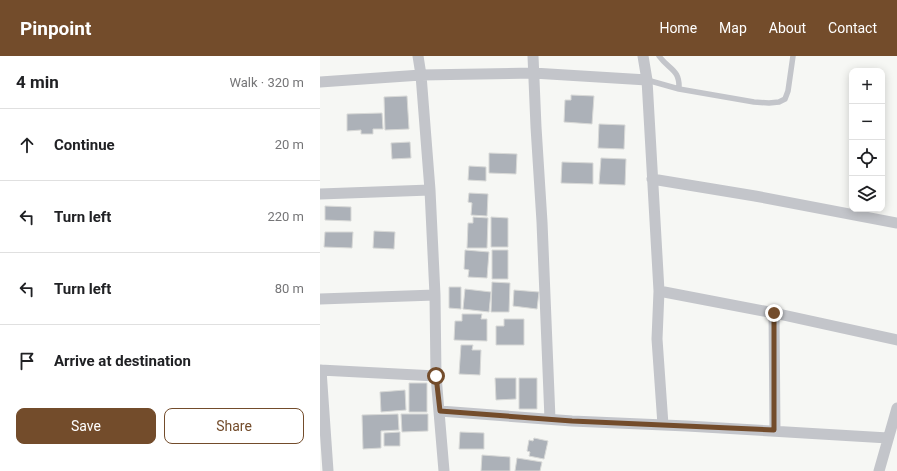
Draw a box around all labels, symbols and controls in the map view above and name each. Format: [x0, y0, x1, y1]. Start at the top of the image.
text: Pinpoint [20, 17, 91, 40]
text: Home [659, 20, 697, 36]
text: Map [719, 20, 747, 36]
text: About [769, 20, 806, 36]
text: Contact [828, 20, 877, 36]
map controls [849, 68, 885, 212]
button: + [849, 68, 885, 104]
text: 4 min [16, 72, 59, 92]
text: Walk · 320 m [229, 75, 304, 90]
button: − [849, 104, 885, 140]
icon: ahead [16, 134, 38, 156]
text: Continue [54, 136, 115, 154]
text: 20 m [275, 137, 304, 152]
button: locate [849, 140, 885, 176]
button: layers [849, 176, 885, 212]
icon: left [16, 206, 38, 228]
text: Turn left [54, 208, 111, 226]
text: 220 m [267, 209, 304, 224]
icon: left [16, 278, 38, 300]
text: Turn left [54, 280, 111, 298]
text: 80 m [275, 281, 304, 296]
route end [765, 304, 783, 322]
icon: arrive [16, 350, 38, 372]
text: Arrive at destination [54, 352, 191, 370]
route start [427, 367, 445, 385]
button: Save [16, 408, 156, 444]
button: Share [164, 408, 304, 444]

